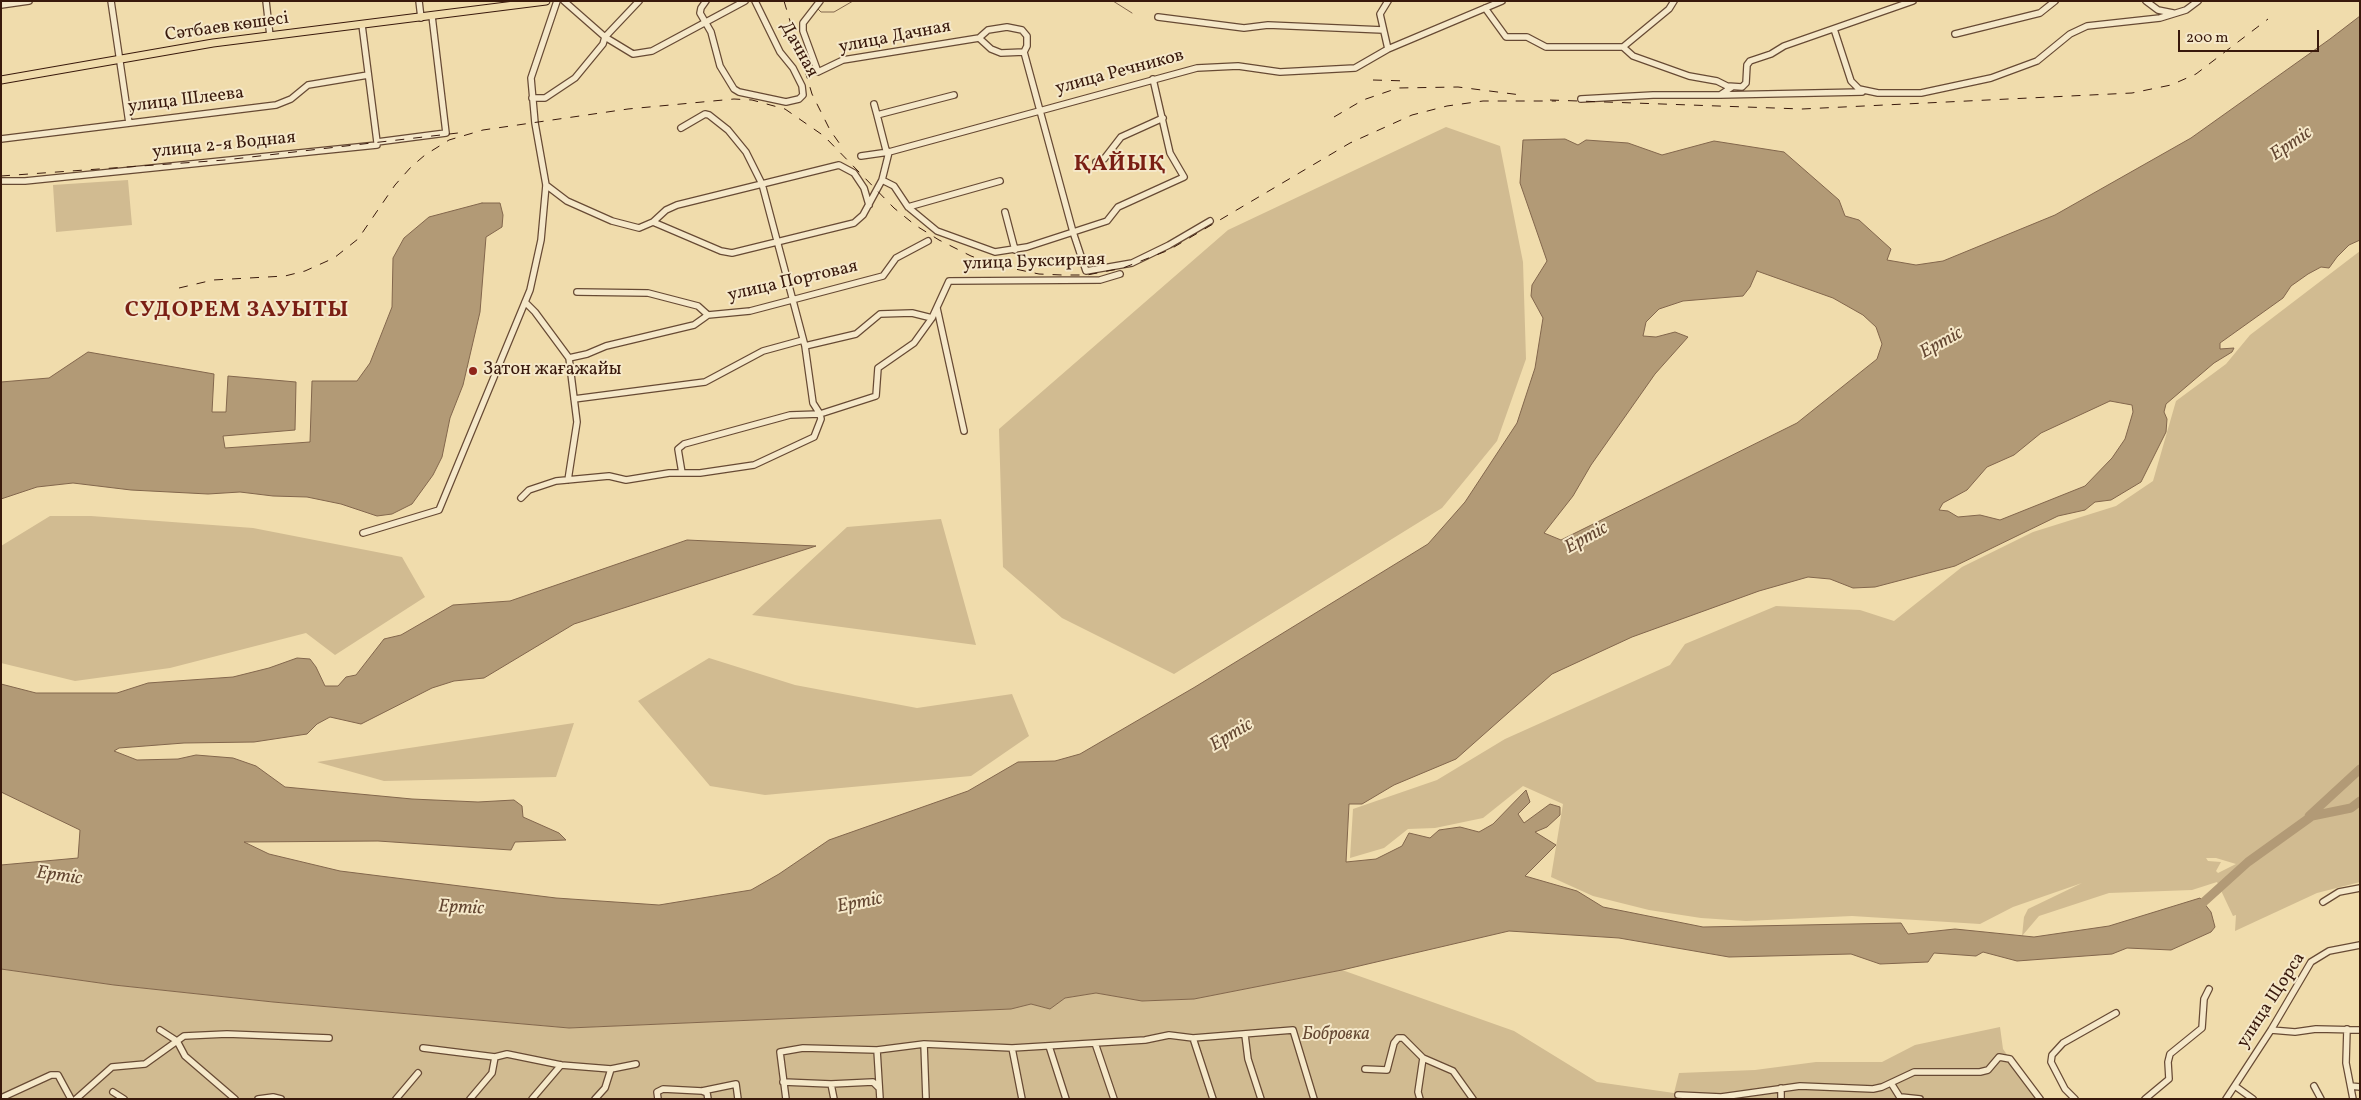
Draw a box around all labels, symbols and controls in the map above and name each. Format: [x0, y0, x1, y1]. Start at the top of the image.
street label: Сәтбаев көшесі [164, 9, 290, 47]
street label: улица Дачная [837, 17, 953, 59]
street label: Дачная [774, 18, 822, 82]
scale bar [2181, 20, 2322, 52]
text: 200 m [2186, 28, 2229, 49]
street label: улица Речников [1053, 45, 1187, 101]
street label: улица Шлеева [127, 83, 245, 119]
water label: Ертіс [2266, 123, 2318, 167]
street label: улица 2-я Водная [151, 128, 297, 164]
district label: ҚАЙЫҚ [1073, 153, 1167, 179]
street label: улица Буксирная [962, 250, 1106, 276]
street label: улица Портовая [726, 257, 860, 307]
district label: СУДОРЕМ ЗАУЫТЫ [123, 299, 351, 325]
water label: Ертіс [1916, 323, 1968, 365]
place label: Затон жағажайы [483, 360, 621, 382]
marker: Затон жағажайы [467, 365, 479, 377]
water label: Ертіс [1561, 518, 1613, 560]
water label: Ертіс [1206, 714, 1258, 758]
water label: Ертіс [35, 862, 83, 892]
water label: Ертіс [835, 888, 885, 920]
water label: Ертіс [437, 896, 485, 922]
street label: улица Щорса [2233, 949, 2311, 1053]
park label: Бобровка [1302, 1025, 1370, 1047]

